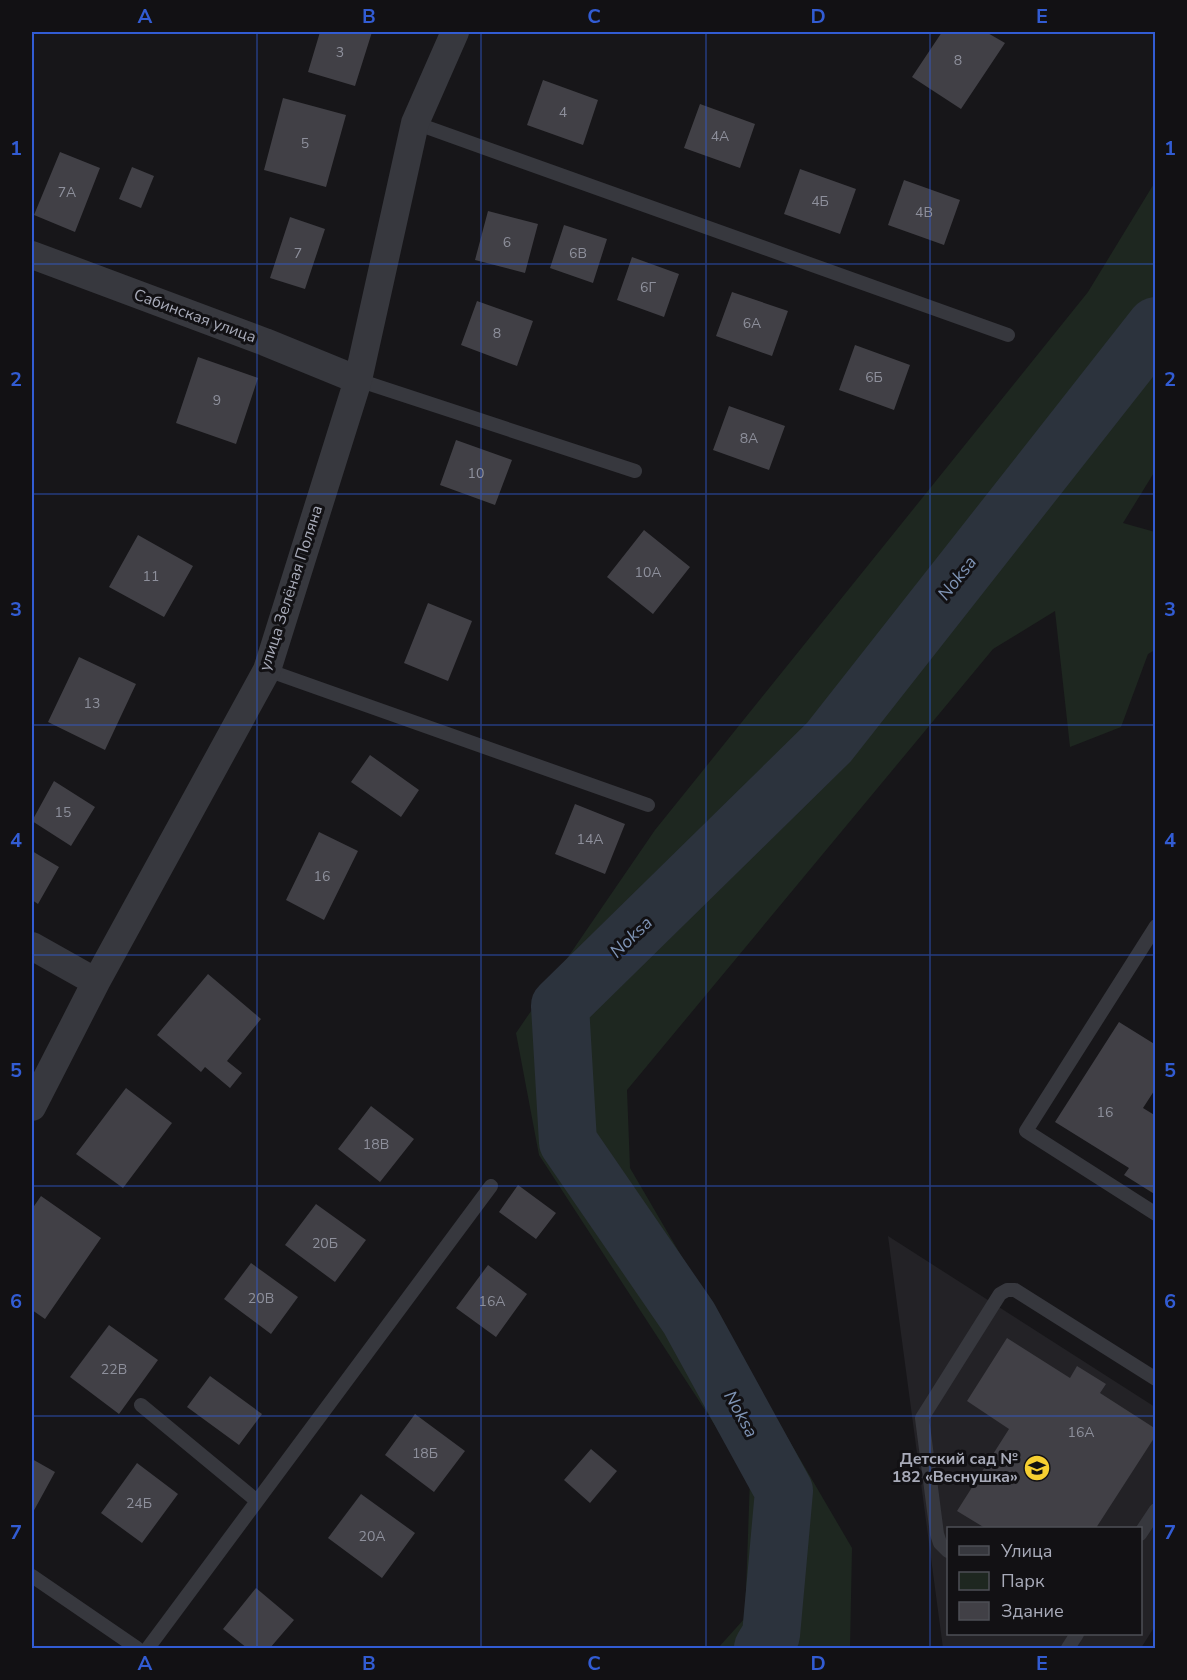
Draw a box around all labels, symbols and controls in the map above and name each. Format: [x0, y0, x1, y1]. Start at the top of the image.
text: A [138, 3, 153, 30]
text: B [362, 3, 376, 30]
text: C [587, 3, 601, 30]
text: D [810, 3, 826, 30]
text: E [1036, 3, 1048, 30]
house number: 3 [336, 43, 344, 62]
house number: 8 [954, 51, 962, 70]
house number: 4 [559, 103, 567, 122]
house number: 4А [711, 127, 729, 146]
house number: 5 [301, 134, 309, 153]
text: 1 [10, 135, 22, 162]
text: 1 [1164, 135, 1176, 162]
house number: 7А [58, 183, 76, 202]
house number: 4Б [811, 192, 829, 211]
house number: 4В [915, 203, 933, 222]
house number: 6 [503, 233, 511, 252]
house number: 7 [294, 244, 302, 263]
house number: 6В [569, 244, 587, 263]
house number: 6Г [640, 278, 656, 297]
street label: Сабинская улица [131, 284, 259, 348]
house number: 6А [743, 314, 761, 333]
house number: 8 [493, 324, 501, 343]
text: 2 [10, 366, 22, 393]
text: 2 [1164, 366, 1176, 393]
house number: 6Б [865, 368, 883, 387]
house number: 9 [213, 391, 221, 410]
house number: 8А [740, 429, 758, 448]
house number: 10 [468, 464, 484, 483]
street label: улица Зелёная Поляна [254, 502, 328, 674]
water label: Noksa [932, 551, 982, 605]
house number: 10А [634, 563, 662, 582]
house number: 11 [143, 567, 159, 586]
text: 3 [10, 596, 22, 623]
text: 3 [1164, 596, 1176, 623]
house number: 13 [84, 694, 100, 713]
house number: 15 [55, 803, 71, 822]
text: 4 [10, 827, 22, 854]
text: 4 [1164, 827, 1176, 854]
house number: 14А [576, 830, 604, 849]
house number: 16 [314, 867, 330, 886]
water label: Noksa [605, 911, 657, 963]
text: 5 [10, 1057, 22, 1084]
text: 5 [1164, 1057, 1176, 1084]
house number: 16 [1097, 1103, 1113, 1122]
house number: 18В [363, 1135, 389, 1154]
house number: 20Б [312, 1234, 338, 1253]
text: 6 [10, 1288, 22, 1315]
text: 6 [1164, 1288, 1176, 1315]
house number: 20В [248, 1289, 274, 1308]
house number: 16А [478, 1292, 506, 1311]
house number: 22В [101, 1360, 127, 1379]
water label: Noksa [718, 1386, 764, 1442]
house number: 16А [1067, 1423, 1095, 1442]
house number: 18Б [412, 1444, 438, 1463]
place label: Детский сад № 182 «Веснушка» [892, 1448, 1018, 1488]
school or university icon: Детский сад № 182 «Веснушка» [1022, 1453, 1052, 1483]
house number: 24Б [126, 1494, 152, 1513]
text: 7 [10, 1519, 22, 1546]
text: 7 [1164, 1519, 1176, 1546]
house number: 20А [358, 1527, 386, 1546]
legend [947, 1527, 1142, 1635]
text: Улица [1000, 1539, 1052, 1563]
text: Парк [1001, 1569, 1045, 1593]
text: Здание [1001, 1599, 1064, 1623]
text: A [138, 1650, 153, 1677]
text: B [362, 1650, 376, 1677]
text: C [587, 1650, 601, 1677]
text: D [810, 1650, 826, 1677]
text: E [1036, 1650, 1048, 1677]

